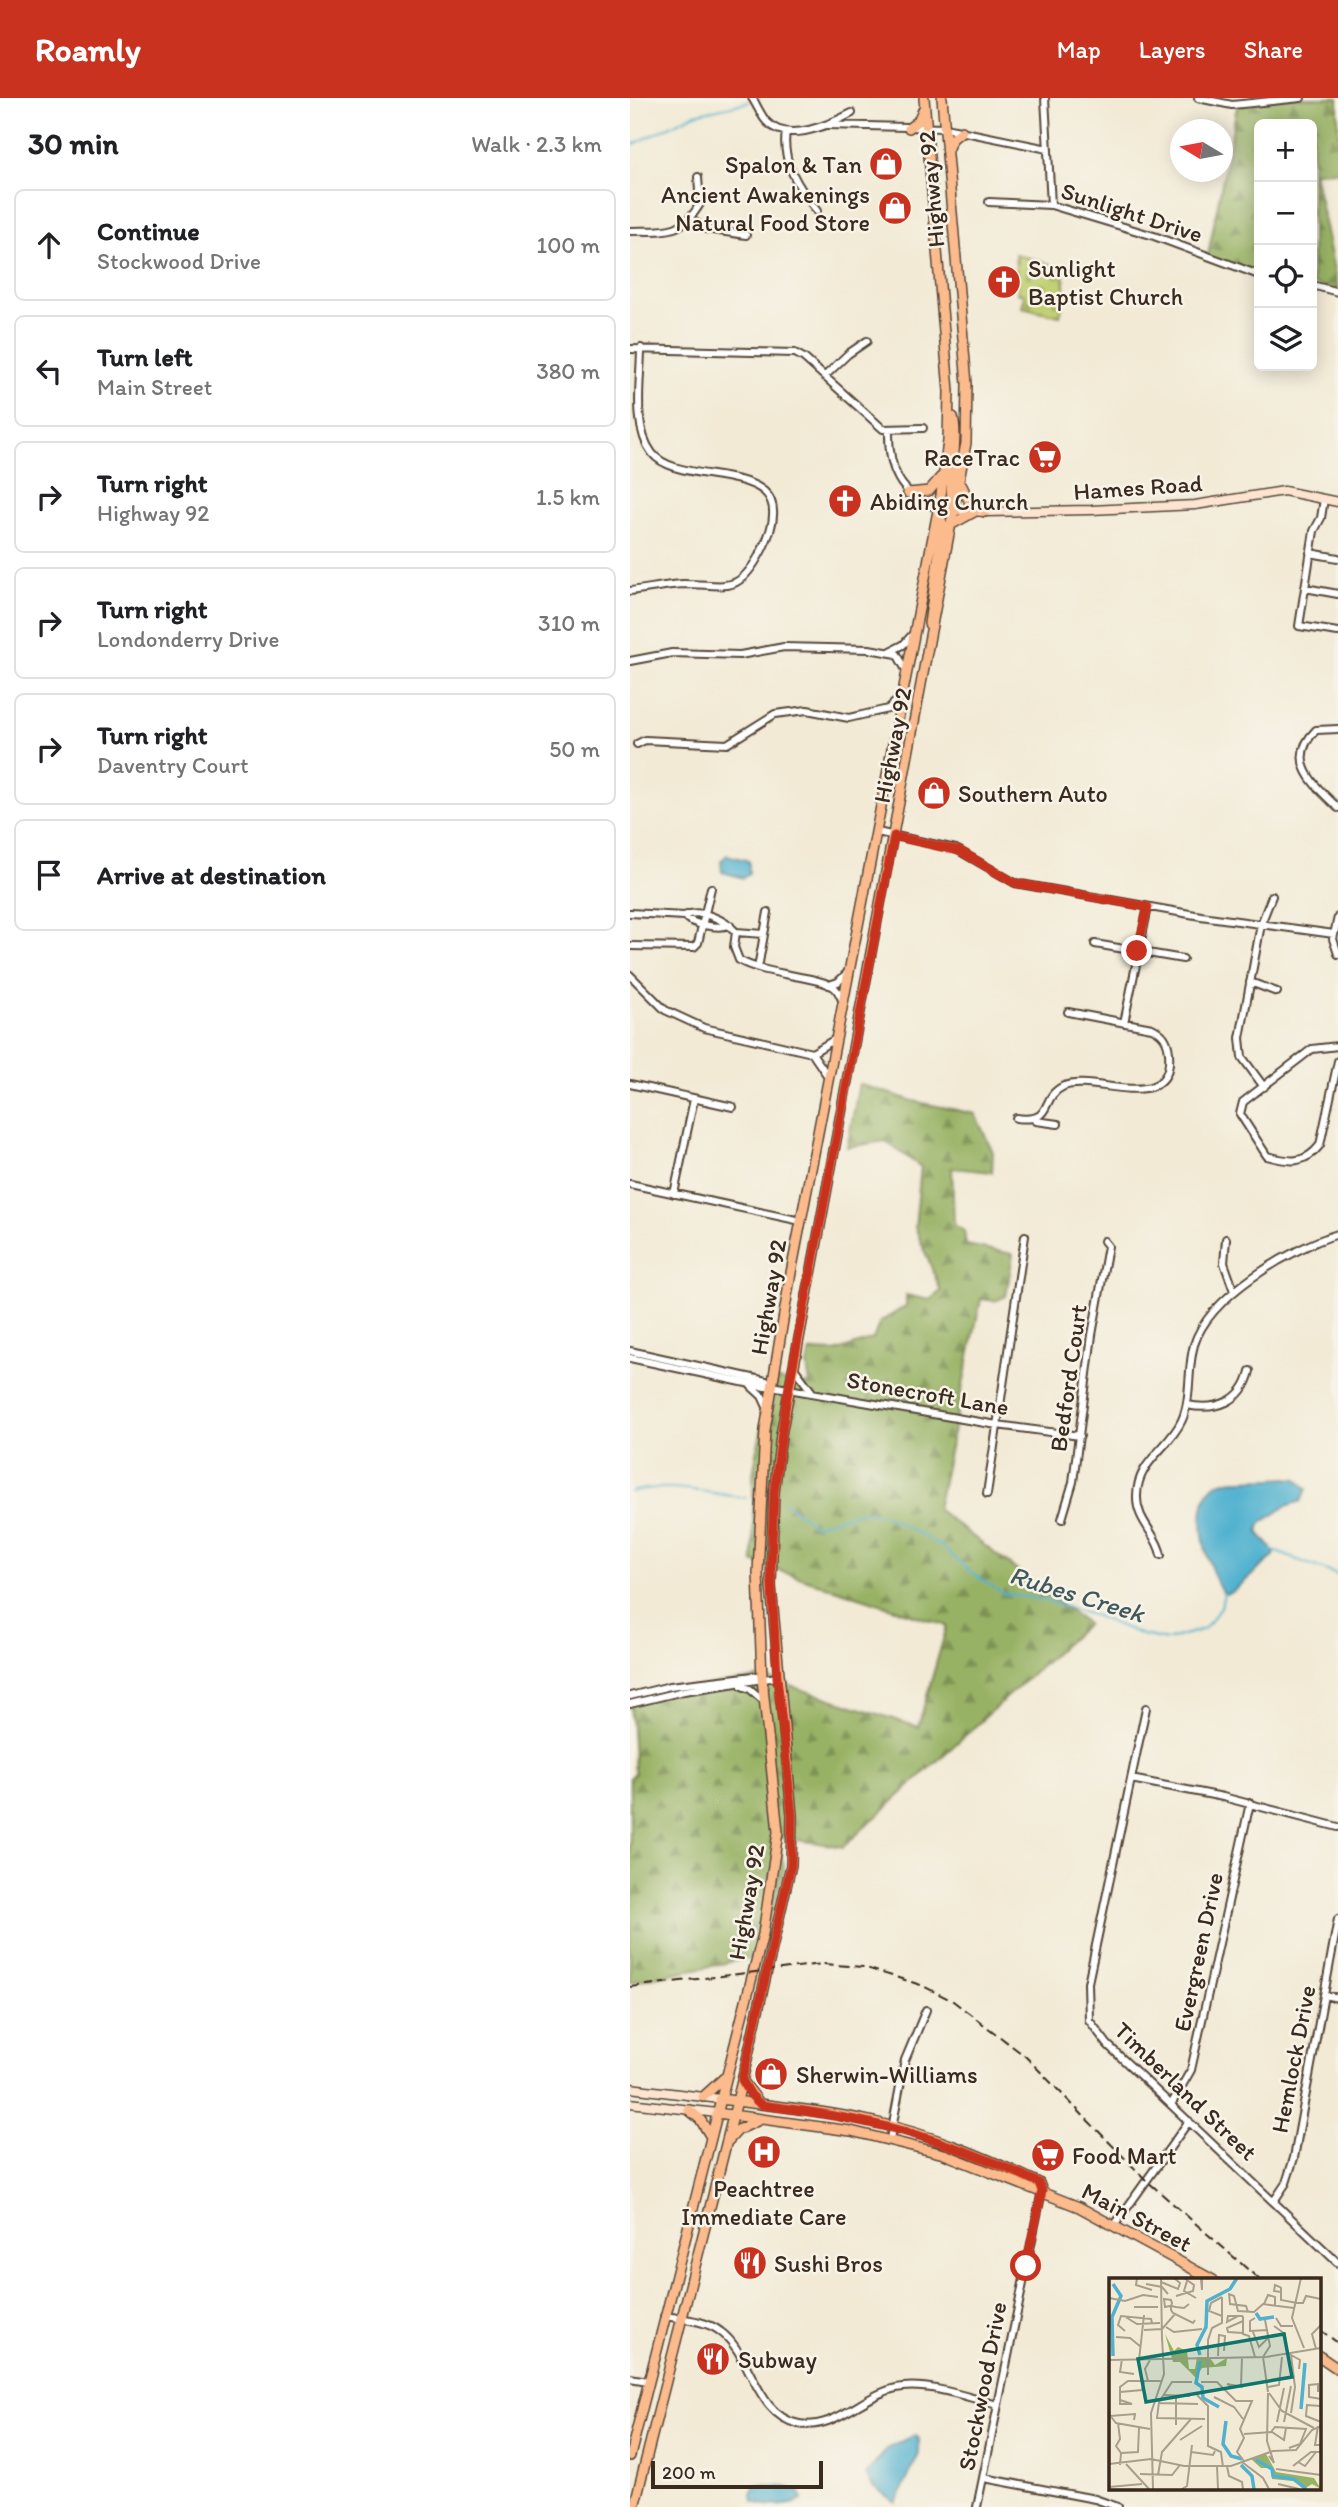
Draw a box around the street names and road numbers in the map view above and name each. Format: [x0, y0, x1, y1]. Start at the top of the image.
street label: Highway 92 [911, 129, 951, 249]
street label: Sunlight Drive [1058, 176, 1206, 248]
street label: Hames Road [1072, 468, 1204, 506]
street label: Highway 92 [867, 684, 917, 805]
street label: Highway 92 [744, 1236, 793, 1357]
street label: Bedford Court [1043, 1302, 1093, 1454]
street label: Stonecroft Lane [845, 1364, 1011, 1422]
street label: Highway 92 [722, 1841, 771, 1962]
street label: Evergreen Drive [1167, 1870, 1229, 2034]
street label: Hemlock Drive [1264, 1983, 1322, 2135]
street label: Timberland Street [1109, 2016, 1263, 2166]
street label: Main Street [1077, 2176, 1197, 2258]
street label: Stockwood Drive [951, 2299, 1013, 2473]

